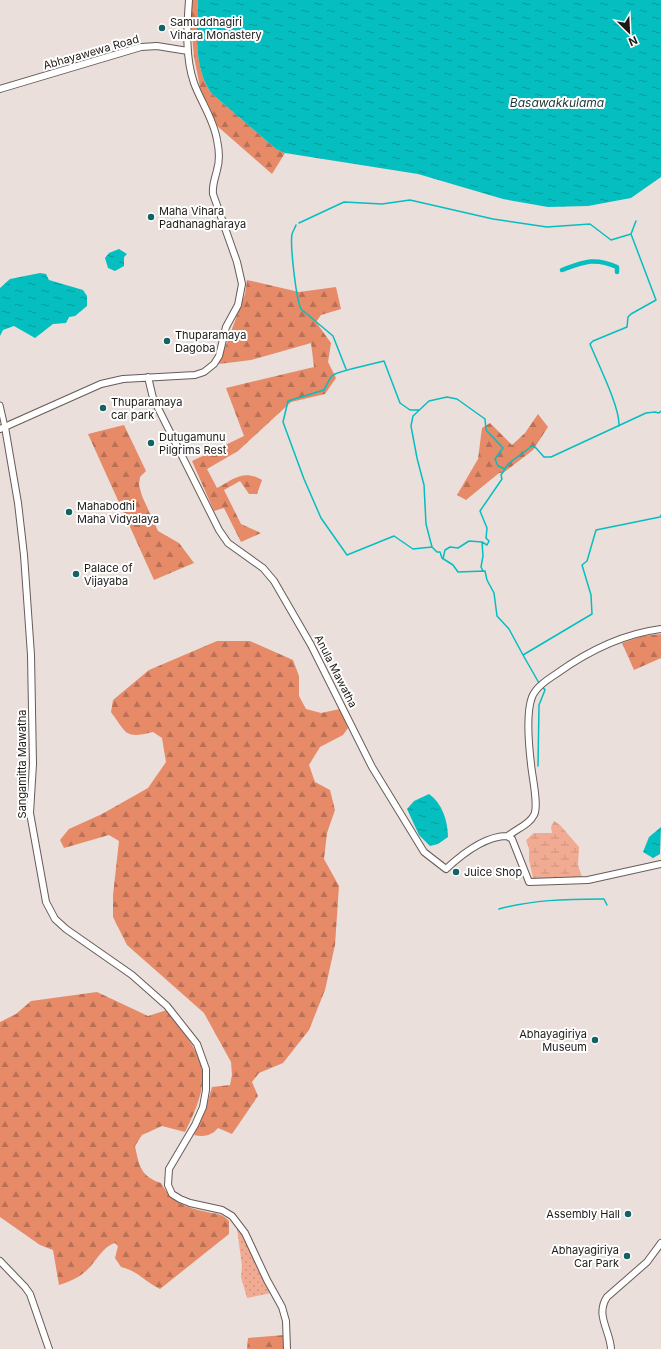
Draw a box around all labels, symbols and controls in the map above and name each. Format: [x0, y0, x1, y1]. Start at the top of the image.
north arrow [609, 12, 649, 52]
place label: Samuddhagiri Vihara Monastery [170, 15, 262, 42]
marker: Samuddhagiri Vihara Monastery [157, 23, 167, 33]
street label: Abhayawewa Road [41, 32, 141, 72]
text: N [626, 33, 640, 49]
water label: Basawakkulama [510, 95, 604, 110]
place label: Maha Vihara Padhanagharaya [159, 204, 246, 231]
marker: Maha Vihara Padhanagharaya [146, 212, 156, 222]
place label: Thuparamaya Dagoba [175, 328, 246, 355]
marker: Thuparamaya Dagoba [162, 336, 172, 346]
place label: Thuparamaya car park [111, 395, 182, 422]
marker: Thuparamaya car park [98, 403, 108, 413]
place label: Dutugamunu Pilgrims Rest [159, 430, 227, 457]
marker: Dutugamunu Pilgrims Rest [146, 438, 156, 448]
place label: Mahabodhi Maha Vidyalaya [77, 499, 159, 526]
marker: Mahabodhi Maha Vidyalaya [64, 507, 74, 517]
place label: Palace of Vijayaba [84, 561, 133, 588]
marker: Palace of Vijayaba [71, 569, 81, 579]
street label: Anula Mawatha [312, 632, 360, 710]
street label: Sangamitta Mawatha [15, 710, 29, 818]
place label: Juice Shop [464, 865, 522, 879]
marker: Juice Shop [451, 867, 461, 877]
place label: Abhayagiriya Museum [519, 1027, 587, 1054]
marker: Abhayagiriya Museum [590, 1035, 600, 1045]
place label: Assembly Hall [546, 1207, 620, 1221]
marker: Assembly Hall [623, 1209, 633, 1219]
place label: Abhayagiriya Car Park [551, 1243, 619, 1270]
marker: Abhayagiriya Car Park [622, 1251, 632, 1261]

